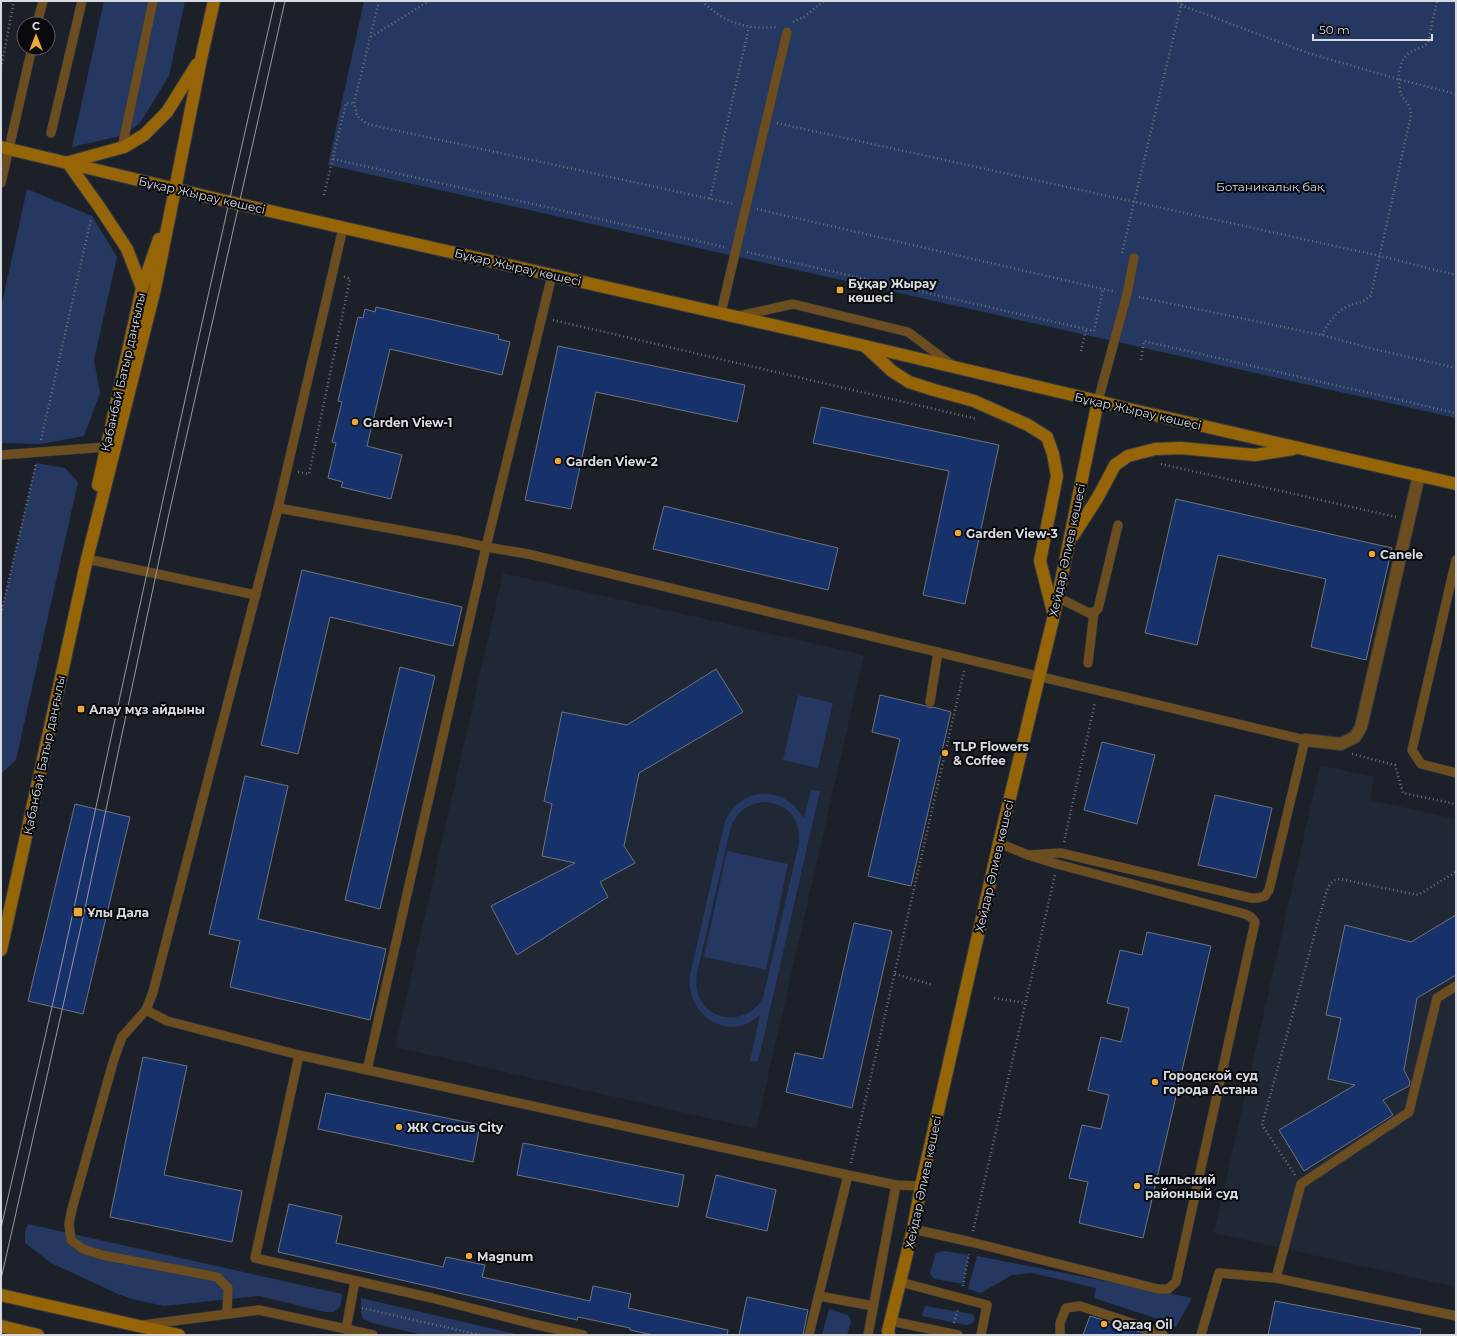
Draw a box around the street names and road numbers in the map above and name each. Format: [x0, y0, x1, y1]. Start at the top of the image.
street label: Бұқар Жырау көшесі [137, 173, 267, 217]
street label: Бұқар Жырау көшесі [453, 245, 583, 289]
street label: Қабанбай Батыр даңғылы [97, 291, 149, 453]
street label: Бұқар Жырау көшесі [1073, 389, 1203, 433]
street label: Хейдар Әлиев көшесі [1046, 482, 1088, 618]
street label: Қабанбай Батыр даңғылы [20, 674, 68, 836]
street label: Хейдар Әлиев көшесі [971, 798, 1017, 934]
street label: Хейдар Әлиев көшесі [902, 1114, 944, 1250]

